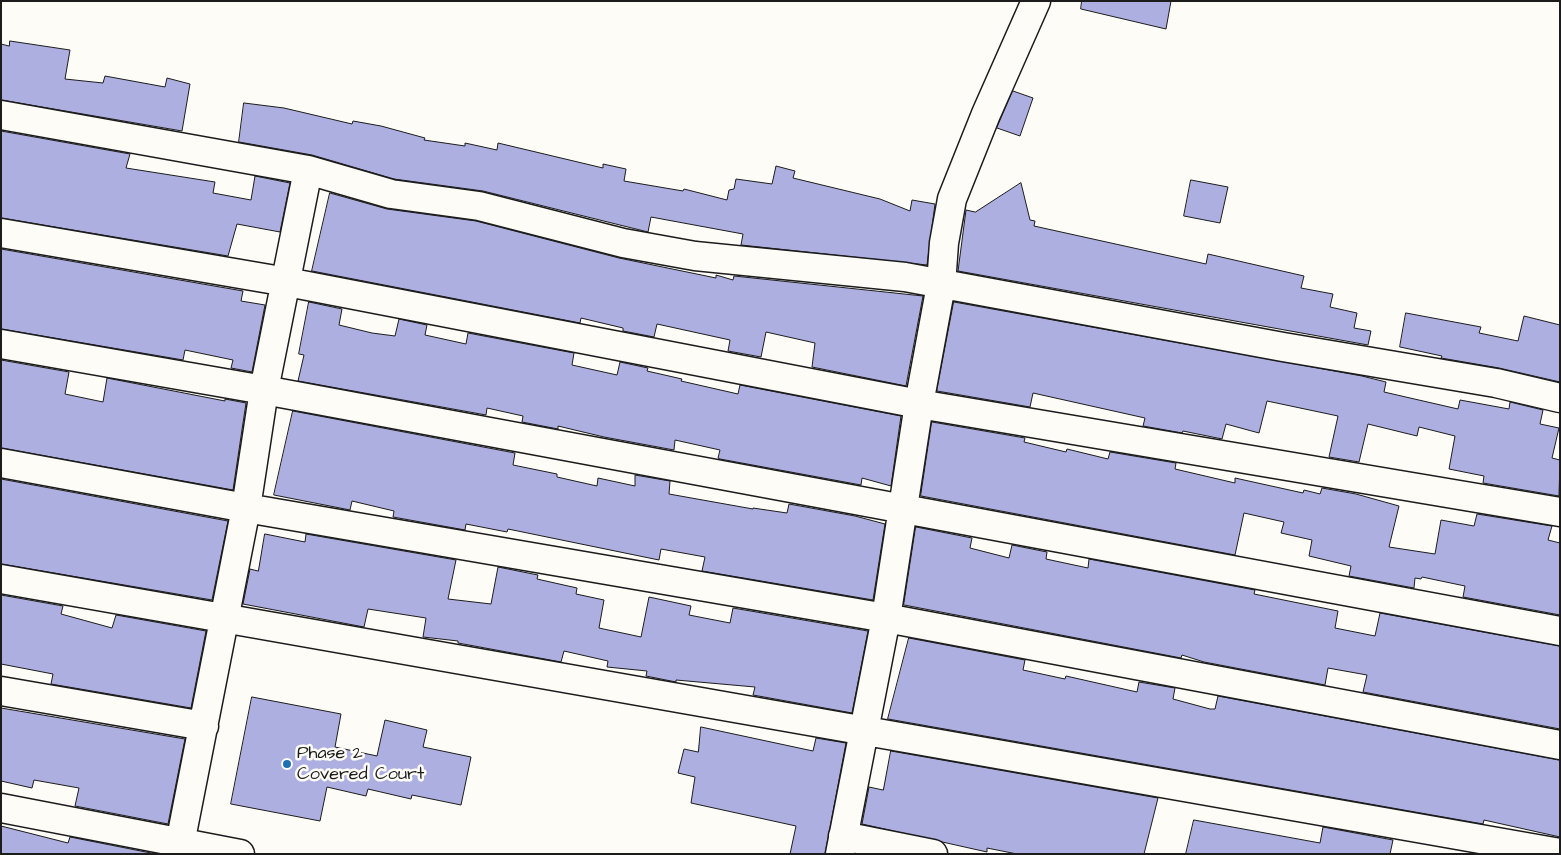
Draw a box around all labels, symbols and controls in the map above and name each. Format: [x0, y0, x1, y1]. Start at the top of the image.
place label: Phase 2 Covered Court [297, 743, 424, 786]
marker: Phase 2 Covered Court [281, 758, 293, 770]

